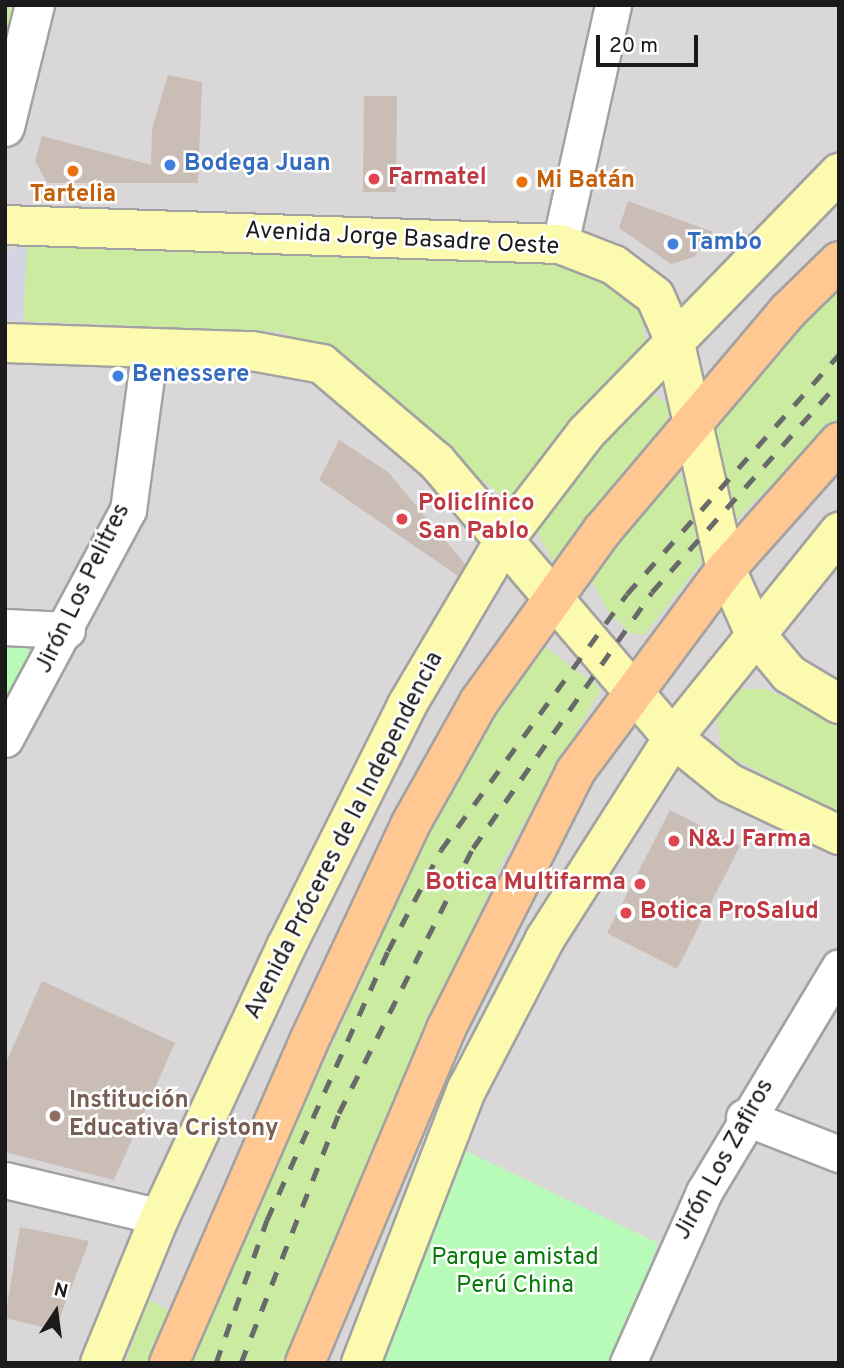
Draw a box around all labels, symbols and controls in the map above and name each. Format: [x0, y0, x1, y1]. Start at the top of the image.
scale bar [599, 21, 700, 65]
text: 20 m [609, 33, 658, 60]
place label: Bodega Juan [184, 151, 331, 179]
marker: Bodega Juan [162, 157, 178, 173]
marker: Tartelia [65, 163, 81, 179]
place label: Farmatel [388, 165, 487, 193]
place label: Mi Batán [536, 168, 635, 196]
marker: Farmatel [366, 171, 382, 187]
marker: Mi Batán [514, 174, 530, 190]
place label: Tartelia [30, 182, 116, 210]
street label: Avenida Jorge Basadre Oeste [244, 217, 560, 263]
place label: Tambo [687, 230, 762, 258]
marker: Tambo [665, 236, 681, 252]
place label: Benessere [132, 362, 249, 390]
marker: Benessere [110, 368, 126, 384]
place label: Policlínico San Pablo [418, 491, 535, 547]
street label: Jirón Los Pelitres [30, 499, 138, 679]
marker: Policlínico San Pablo [392, 509, 412, 529]
street label: Avenida Próceres de la Independencia [239, 647, 451, 1025]
place label: N&J Farma [688, 827, 811, 855]
marker: N&J Farma [666, 833, 682, 849]
place label: Botica Multifarma [425, 870, 626, 898]
marker: Botica Multifarma [632, 876, 648, 892]
place label: Botica ProSalud [640, 899, 819, 927]
marker: Botica ProSalud [618, 905, 634, 921]
street label: Jirón Los Zafiros [669, 1075, 781, 1245]
place label: Institución Educativa Cristony [69, 1088, 279, 1144]
marker: Institución Educativa Cristony [47, 1108, 63, 1124]
park label: Parque amistad Perú China [431, 1245, 599, 1301]
north arrow [21, 1277, 91, 1347]
text: N [51, 1278, 70, 1305]

